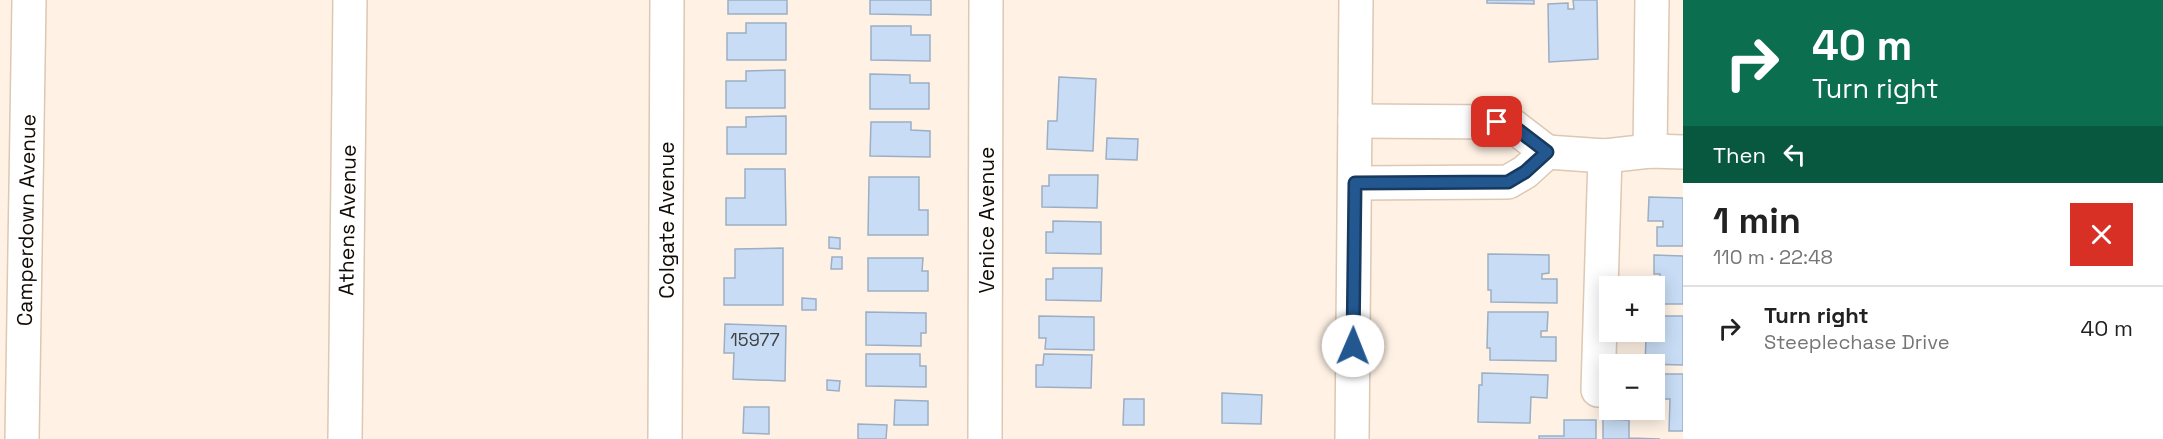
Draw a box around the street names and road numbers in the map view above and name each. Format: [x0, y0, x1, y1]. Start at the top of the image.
street label: Camperdown Avenue [11, 114, 41, 326]
street label: Colgate Avenue [653, 141, 680, 299]
street label: Athens Avenue [332, 144, 362, 296]
street label: Venice Avenue [973, 147, 1000, 293]

